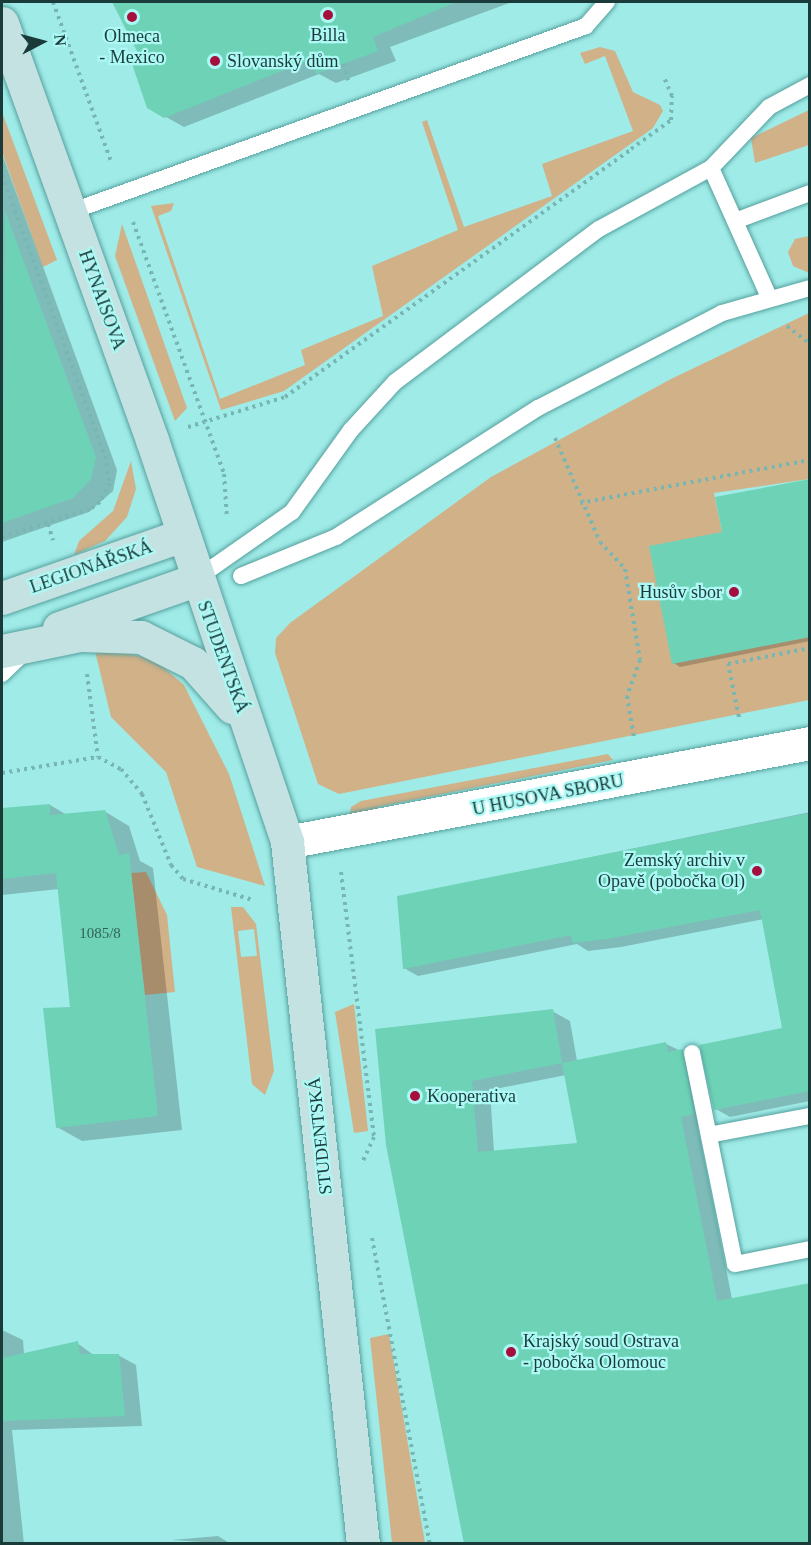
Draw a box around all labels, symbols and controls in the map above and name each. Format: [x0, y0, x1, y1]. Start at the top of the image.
marker: Billa [321, 8, 335, 22]
marker: Olmeca - Mexico [125, 10, 139, 24]
north arrow [12, 12, 72, 72]
place label: Billa [311, 24, 345, 46]
place label: Olmeca - Mexico [99, 26, 165, 68]
text: N [51, 33, 69, 47]
place label: Slovanský dům [227, 50, 339, 72]
marker: Slovanský dům [208, 54, 222, 68]
street label: HYNAISOVA [74, 247, 130, 353]
street label: LEGIONÁŘSKÁ [27, 536, 155, 598]
place label: Husův sbor [639, 581, 722, 603]
marker: Husův sbor [727, 585, 741, 599]
street label: STUDENTSKÁ [193, 598, 253, 716]
street label: U HUSOVA SBORU [470, 770, 626, 820]
place label: Zemský archiv v Opavě (pobočka Ol) [598, 850, 745, 892]
marker: Zemský archiv v Opavě (pobočka Ol) [750, 864, 764, 878]
house number: 1085/8 [79, 925, 121, 943]
street label: STUDENTSKÁ [303, 1076, 337, 1196]
place label: Kooperativa [427, 1085, 516, 1107]
marker: Kooperativa [408, 1089, 422, 1103]
place label: Krajský soud Ostrava - pobočka Olomouc [523, 1331, 679, 1374]
marker: Krajský soud Ostrava - pobočka Olomouc [504, 1345, 518, 1359]

